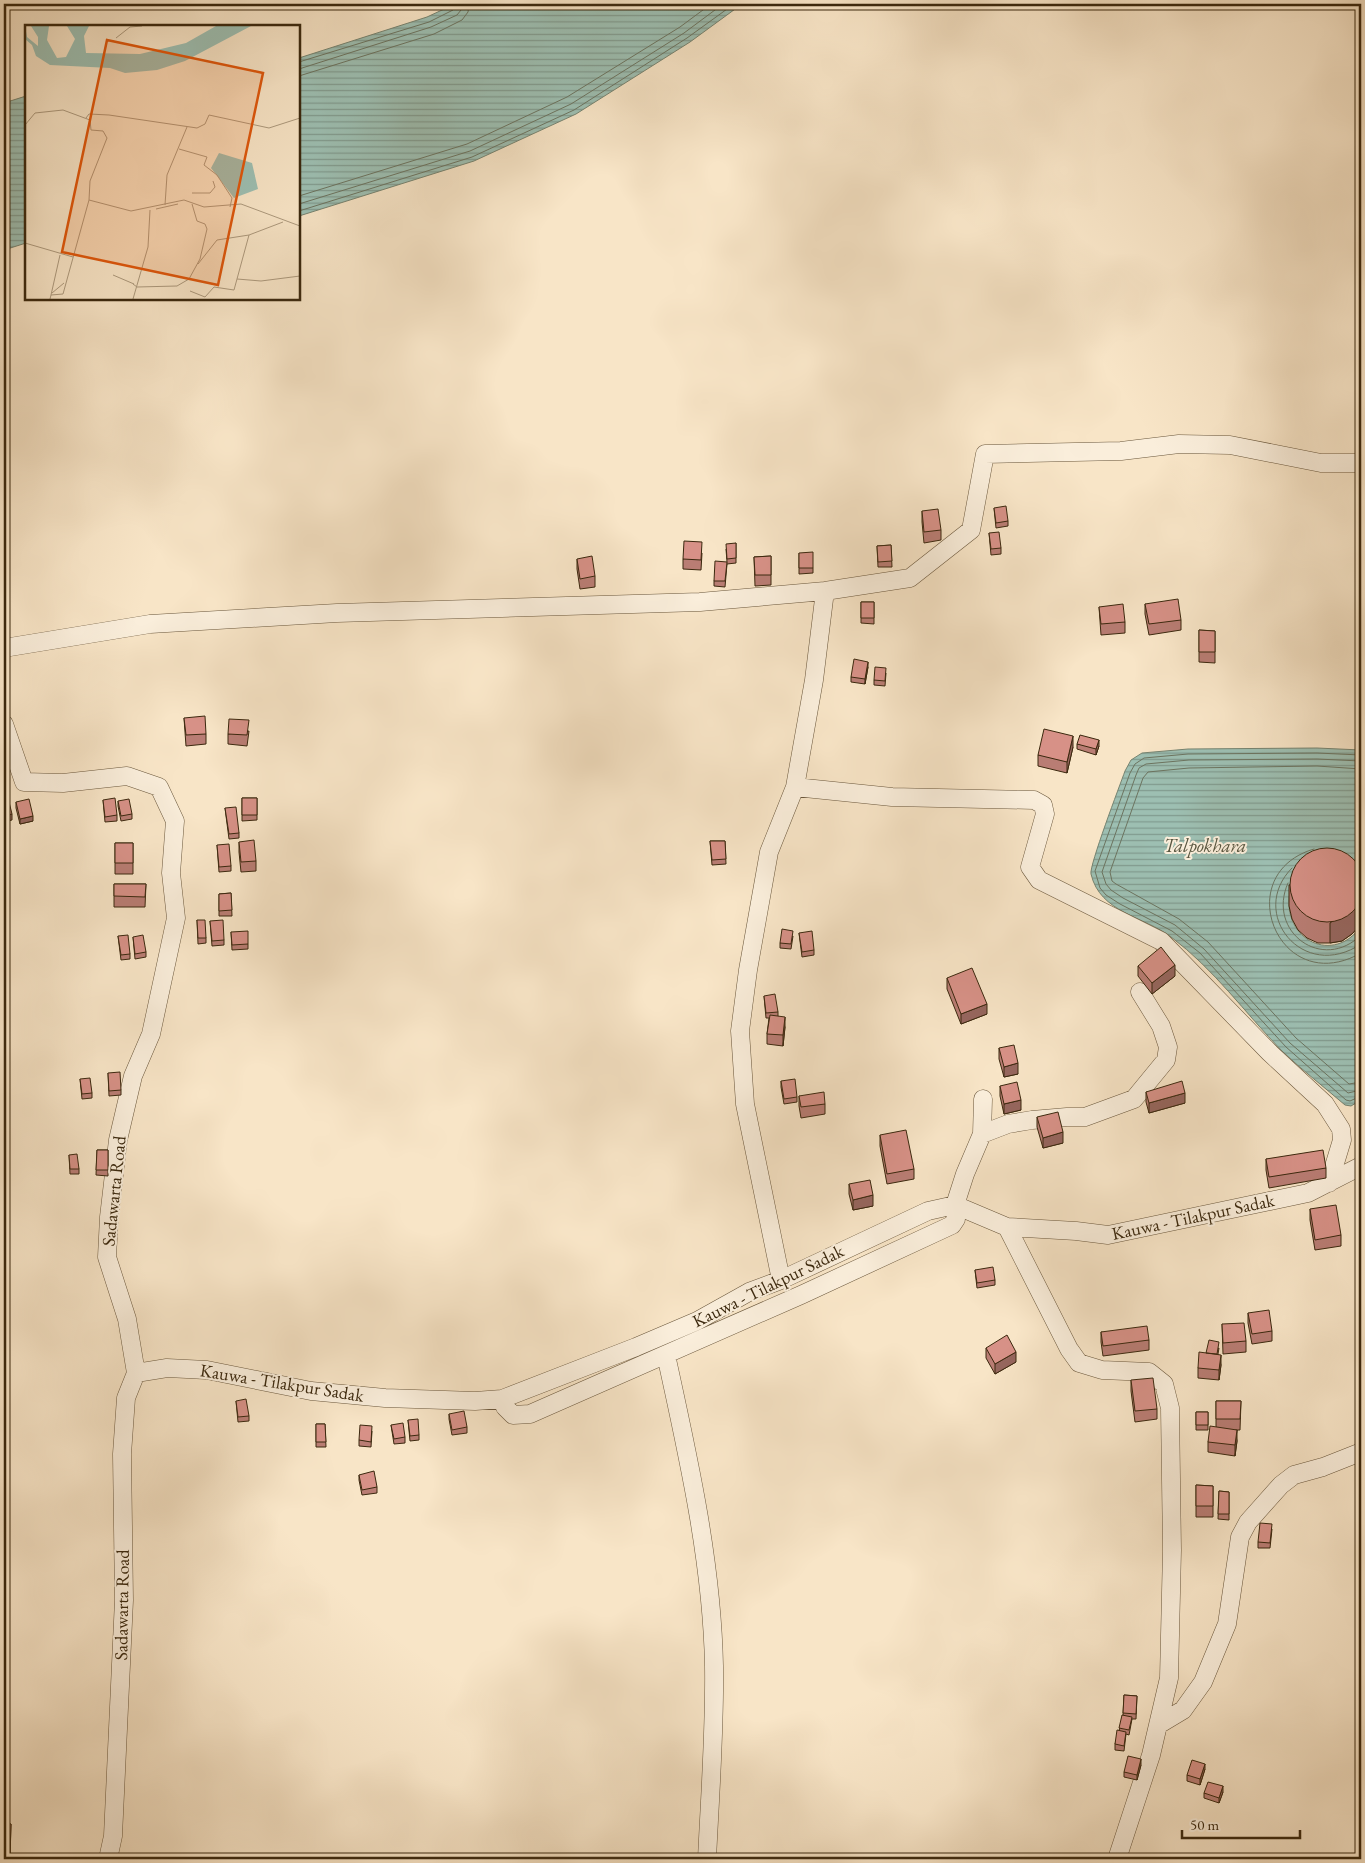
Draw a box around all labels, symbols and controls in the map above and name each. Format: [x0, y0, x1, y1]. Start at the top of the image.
inset map [25, 25, 300, 300]
water label: Talpokhara [1164, 833, 1246, 858]
street label: Sadawarta Road [96, 1134, 131, 1247]
street label: Kauwa - Tilakpur Sadak [1110, 1188, 1277, 1245]
street label: Kauwa - Tilakpur Sadak [688, 1239, 848, 1332]
street label: Kauwa - Tilakpur Sadak [199, 1358, 366, 1407]
street label: Sadawarta Road [109, 1548, 134, 1661]
scale bar [1182, 1808, 1300, 1840]
text: 50 m [1190, 1815, 1219, 1834]

